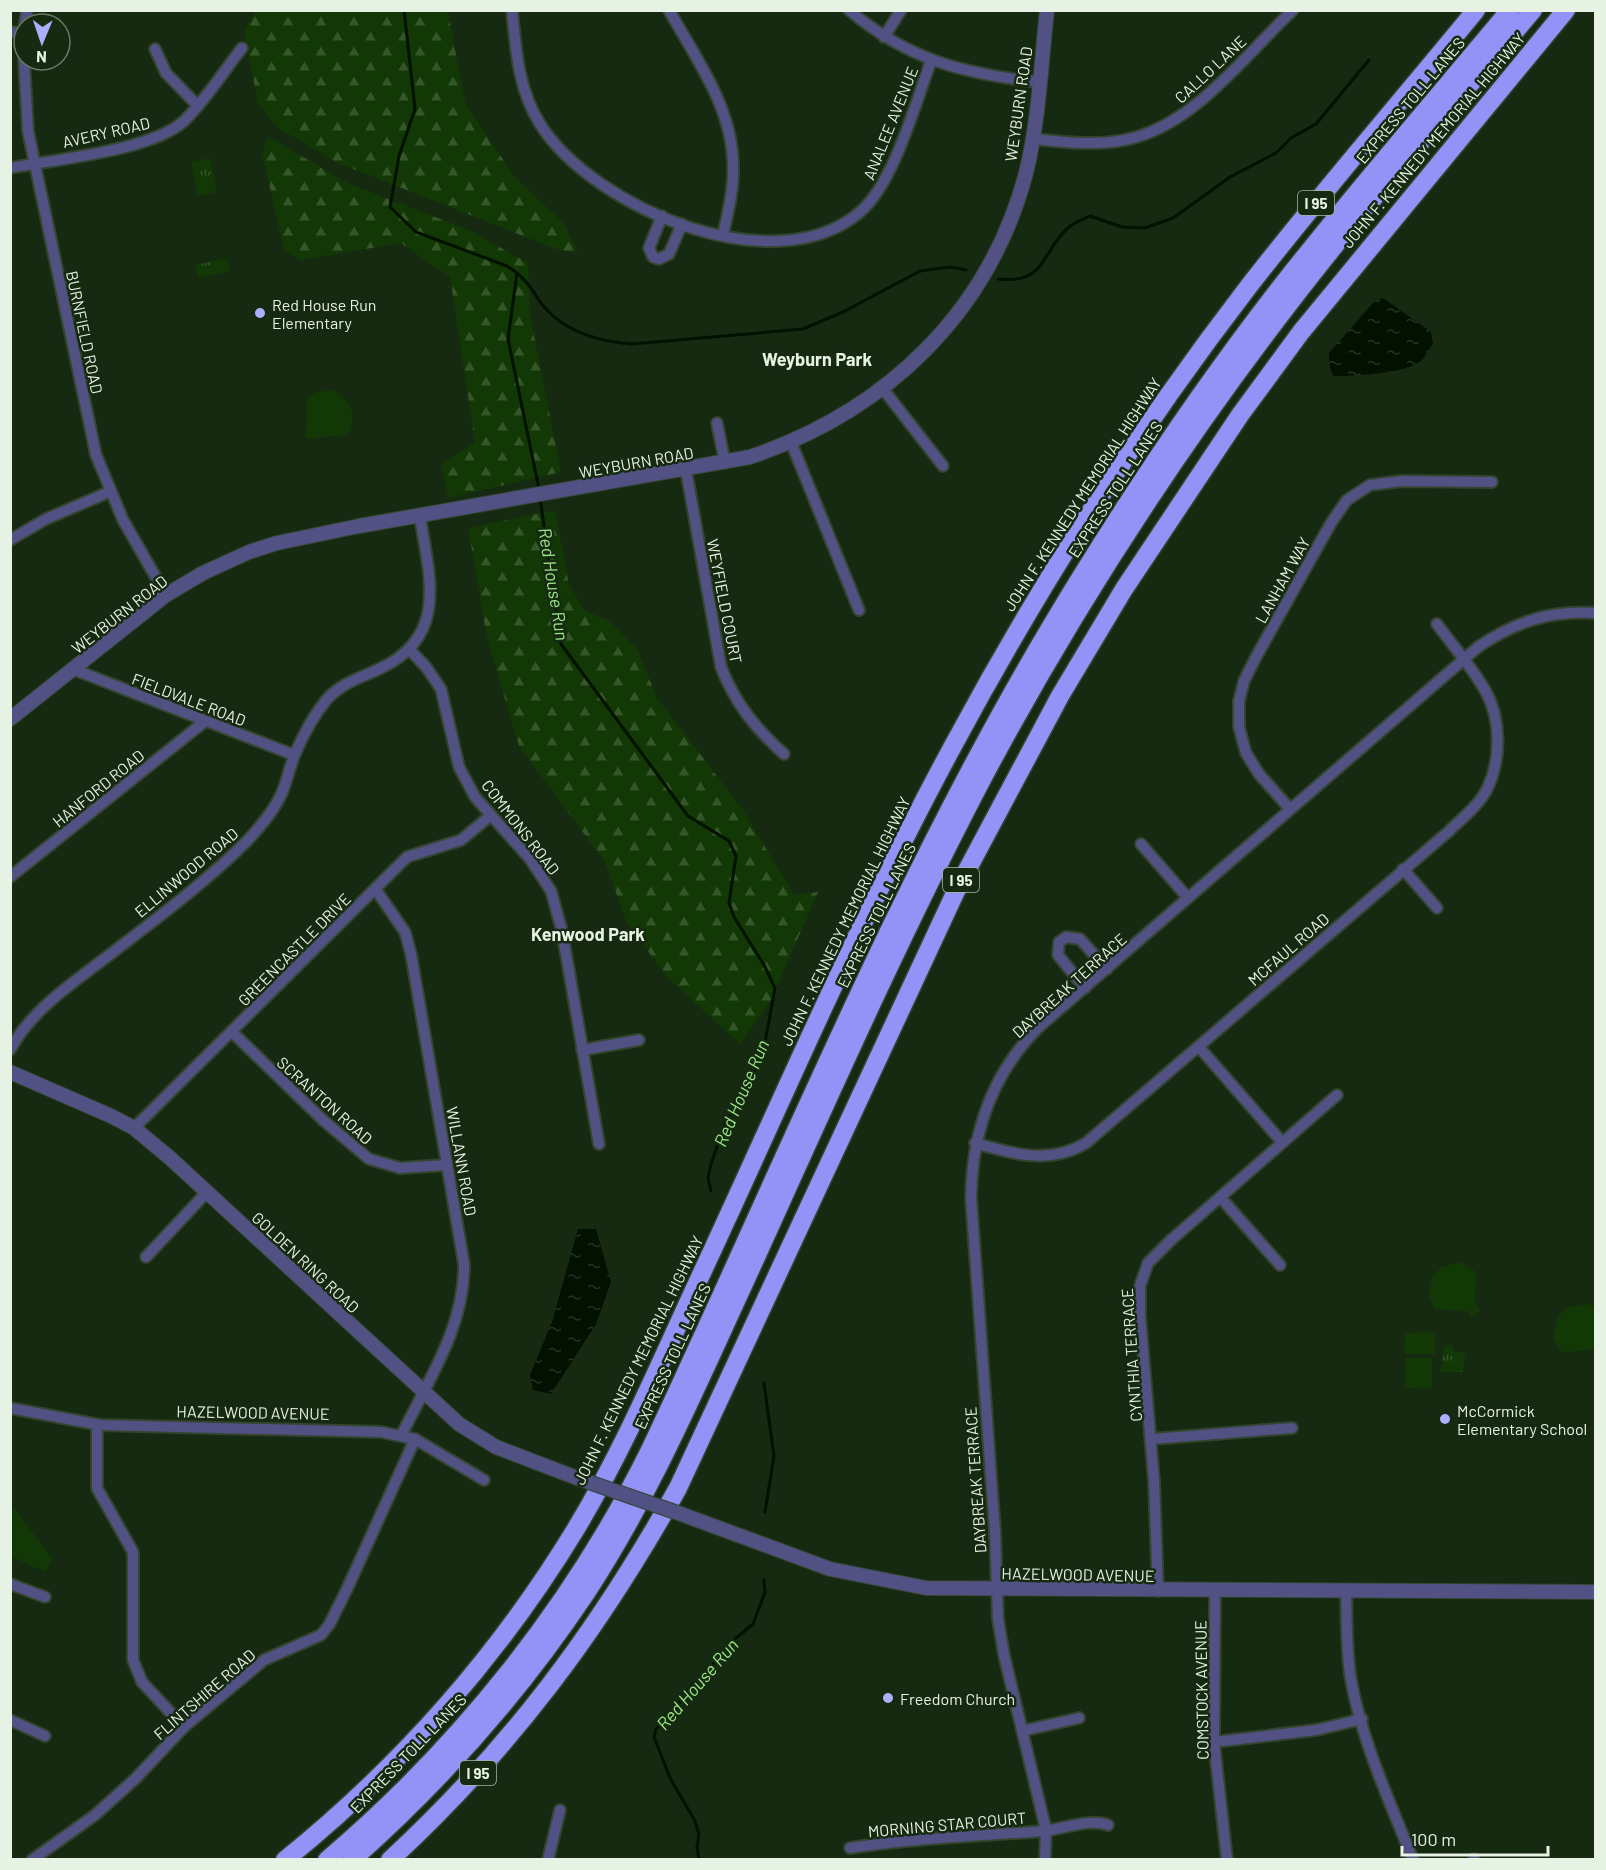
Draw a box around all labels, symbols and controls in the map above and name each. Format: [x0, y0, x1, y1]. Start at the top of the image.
north arrow [12, 12, 72, 72]
street label: JOHN F. KENNEDY MEMORIAL HIGHWAY [1337, 29, 1529, 251]
street label: CALLO LANE [1170, 31, 1250, 107]
street label: EXPRESS TOLL LANES [1352, 33, 1468, 167]
street label: WEYBURN ROAD [1001, 45, 1035, 163]
text: N [36, 48, 47, 67]
street label: ANALEE AVENUE [859, 64, 921, 182]
street label: AVERY ROAD [60, 113, 152, 151]
road number: I 95 [1298, 191, 1334, 215]
street label: BURNFIELD ROAD [63, 269, 107, 395]
place label: Red House Run Elementary [272, 295, 376, 332]
marker: Red House Run Elementary [253, 306, 267, 320]
district label: Weyburn Park [762, 348, 872, 370]
street label: JOHN F. KENNEDY MEMORIAL HIGHWAY [999, 374, 1165, 614]
street label: EXPRESS TOLL LANES [1064, 417, 1166, 561]
street label: WEYBURN ROAD [577, 443, 695, 481]
water label: Red House Run [534, 526, 574, 642]
street label: LANHAM WAY [1251, 534, 1313, 626]
street label: WEYFIELD COURT [704, 537, 746, 665]
street label: WEYBURN ROAD [67, 571, 171, 657]
street label: FIELDVALE ROAD [129, 669, 249, 729]
street label: HANFORD ROAD [48, 745, 148, 831]
street label: COMMONS ROAD [478, 776, 564, 878]
street label: JOHN F. KENNEDY MEMORIAL HIGHWAY [776, 793, 914, 1049]
street label: ELLINWOOD ROAD [131, 823, 241, 921]
street label: EXPRESS TOLL LANES [833, 840, 919, 990]
road number: I 95 [943, 868, 979, 892]
street label: GREENCASTLE DRIVE [234, 889, 354, 1009]
street label: MCFAUL ROAD [1244, 909, 1332, 989]
district label: Kenwood Park [531, 923, 645, 945]
street label: DAYBREAK TERRACE [1008, 929, 1130, 1041]
water label: Red House Run [709, 1036, 773, 1150]
street label: SCRANTON ROAD [273, 1052, 377, 1148]
street label: WILLANN ROAD [443, 1105, 481, 1217]
street label: GOLDEN RING ROAD [248, 1207, 364, 1317]
street label: JOHN F. KENNEDY MEMORIAL HIGHWAY [569, 1232, 707, 1488]
street label: EXPRESS TOLL LANES [630, 1280, 714, 1432]
street label: CYNTHIA TERRACE [1117, 1288, 1145, 1422]
street label: HAZELWOOD AVENUE [176, 1401, 330, 1423]
place label: McCormick Elementary School [1457, 1401, 1587, 1438]
street label: DAYBREAK TERRACE [960, 1406, 990, 1554]
marker: McCormick Elementary School [1438, 1412, 1452, 1426]
street label: HAZELWOOD AVENUE [1001, 1563, 1155, 1585]
street label: COMSTOCK AVENUE [1190, 1620, 1212, 1760]
water label: Red House Run [651, 1634, 743, 1734]
street label: FLINTSHIRE ROAD [149, 1645, 259, 1743]
street label: EXPRESS TOLL LANES [346, 1689, 470, 1817]
place label: Freedom Church [900, 1689, 1015, 1708]
marker: Freedom Church [881, 1691, 895, 1705]
road number: I 95 [460, 1761, 496, 1785]
street label: MORNING STAR COURT [867, 1808, 1027, 1840]
scale bar [1402, 1819, 1548, 1857]
text: 100 m [1411, 1828, 1456, 1850]

